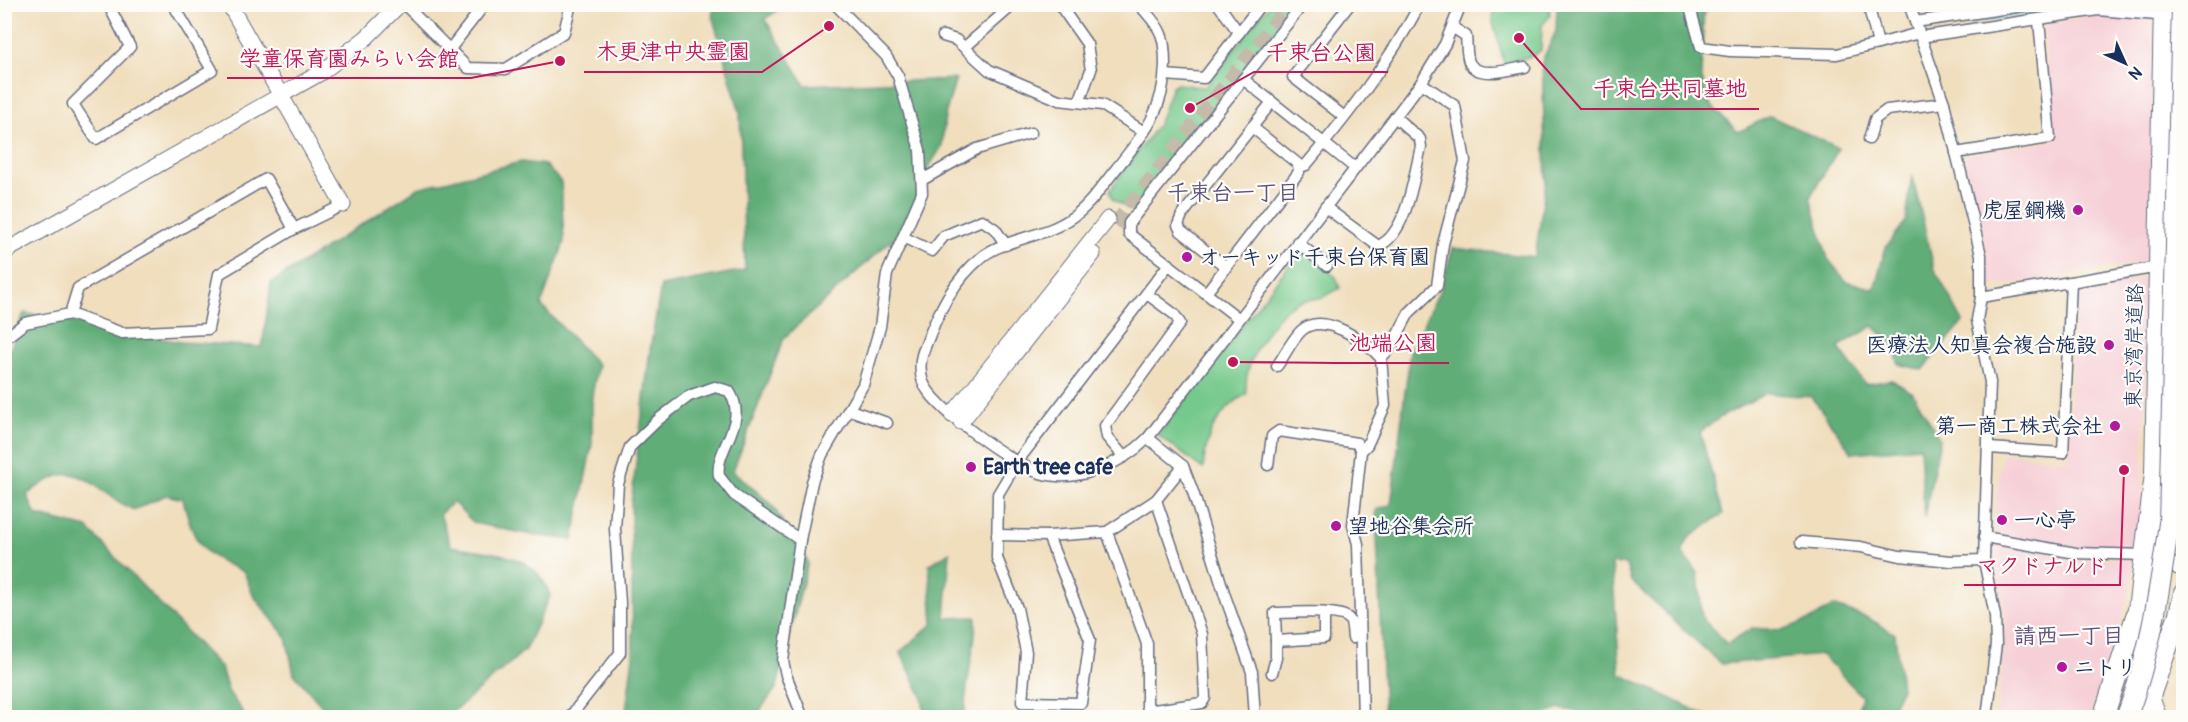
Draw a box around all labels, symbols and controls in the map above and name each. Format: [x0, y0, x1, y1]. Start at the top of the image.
callout: 木更津中央霊園 [584, 32, 762, 72]
callout: 千束台公園 [1254, 32, 1388, 72]
north arrow [2095, 33, 2155, 93]
callout: 学童保育園みらい会館 [227, 38, 471, 78]
text: 木更津中央霊園 [596, 38, 750, 66]
text: 千束台公園 [1266, 39, 1376, 67]
text: 学童保育園みらい会館 [239, 45, 459, 73]
text: N [2124, 62, 2146, 84]
callout: 千束台共同墓地 [1581, 69, 1759, 109]
text: 千束台共同墓地 [1593, 75, 1747, 103]
district label: 千束台一丁目 [1167, 179, 1299, 207]
place label: 虎屋鋼機 [1982, 197, 2066, 224]
marker: 虎屋鋼機 [2071, 203, 2085, 217]
place label: オーキッド千束台保育園 [1199, 244, 1430, 271]
marker: オーキッド千束台保育園 [1180, 250, 1194, 264]
street label: 東京湾岸道路 [2120, 283, 2149, 409]
callout: 池端公園 [1337, 323, 1449, 363]
text: 池端公園 [1349, 329, 1437, 357]
place label: 医療法人知真会複合施設 [1866, 332, 2097, 359]
marker: 医療法人知真会複合施設 [2102, 338, 2116, 352]
place label: 第一商工株式会社 [1935, 413, 2103, 440]
marker: 第一商工株式会社 [2108, 419, 2122, 433]
place label: Earth tree cafe [983, 454, 1114, 481]
marker: Earth tree cafe [964, 460, 978, 474]
place label: 一心亭 [2014, 507, 2077, 534]
place label: 望地谷集会所 [1348, 513, 1474, 540]
marker: 一心亭 [1995, 513, 2009, 527]
marker: 望地谷集会所 [1329, 519, 1343, 533]
callout: マクドナルド [1964, 545, 2120, 585]
text: マクドナルド [1976, 552, 2108, 580]
district label: 請西一丁目 [2014, 622, 2124, 650]
place label: ニトリ [2074, 654, 2137, 681]
marker: ニトリ [2055, 660, 2069, 674]

